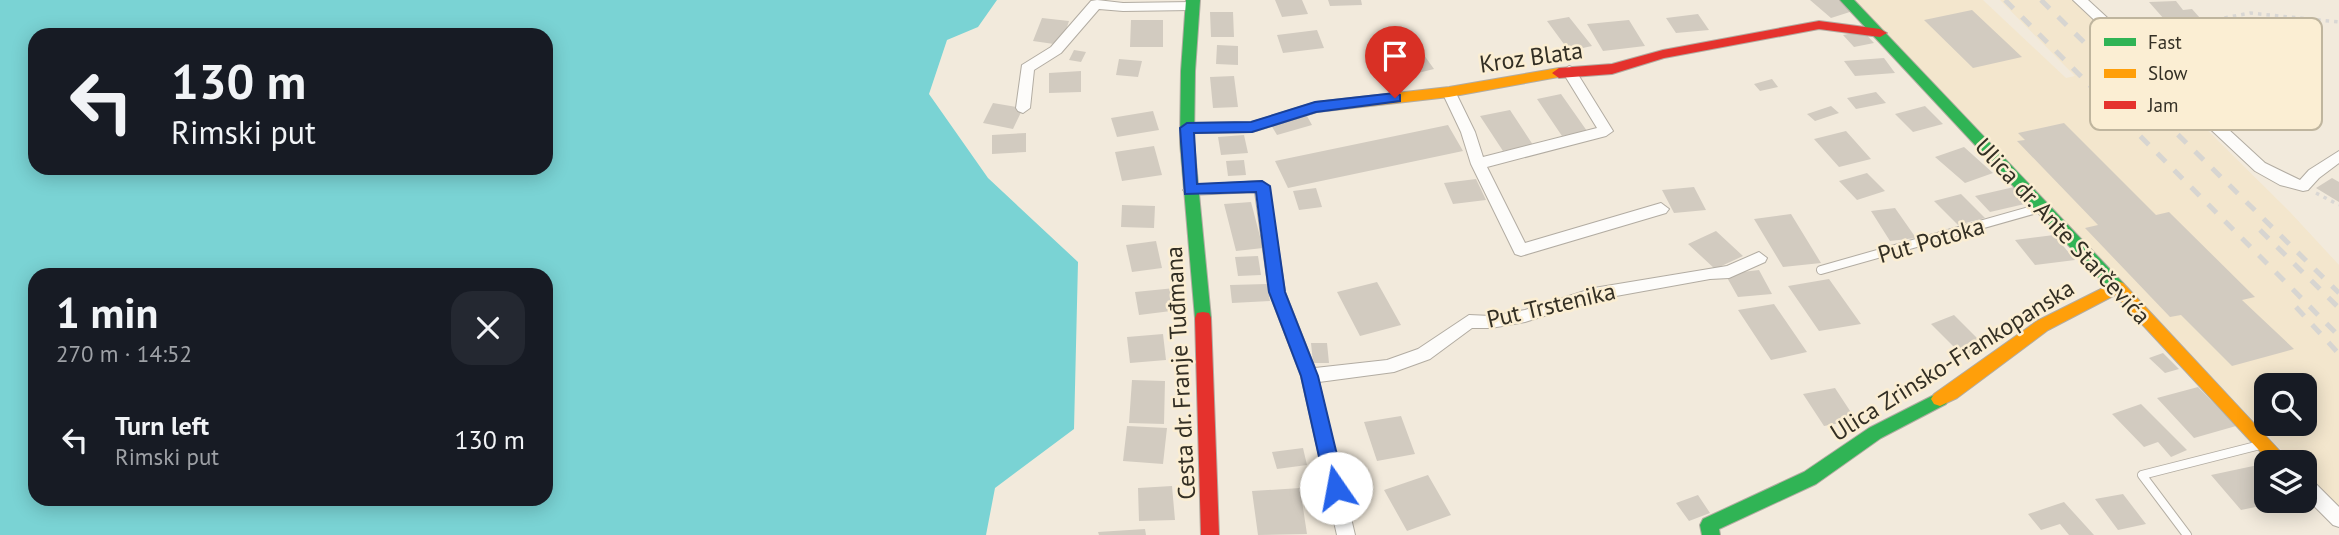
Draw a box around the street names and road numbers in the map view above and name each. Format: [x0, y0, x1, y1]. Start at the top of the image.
street label: Kroz Blata [1477, 34, 1585, 80]
street label: Ulica dr. Ante Starčevića [1968, 131, 2158, 331]
street label: Put Potoka [1874, 210, 1988, 270]
street label: Cesta dr. Franje Tuđmana [1158, 245, 1202, 501]
street label: Ulica Zrinsko-Frankopanska [1824, 272, 2080, 448]
street label: Put Trstenika [1483, 275, 1619, 335]

